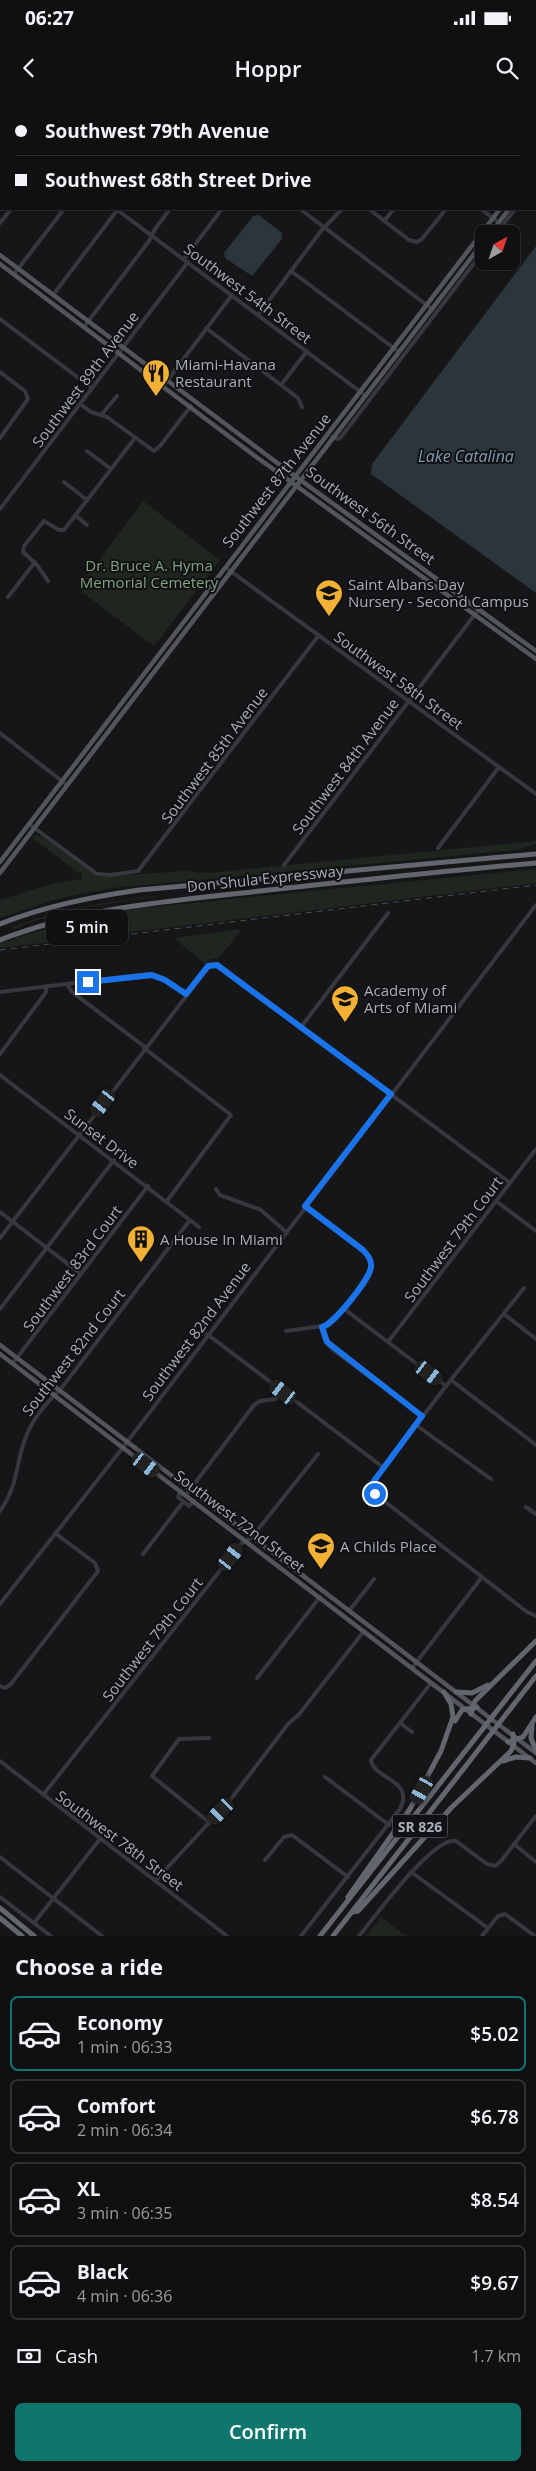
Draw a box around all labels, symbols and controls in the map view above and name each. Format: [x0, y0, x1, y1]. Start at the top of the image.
text: 06:27 [25, 5, 74, 31]
text: Hoppr [235, 53, 301, 83]
icon: back [15, 54, 43, 82]
icon: search [493, 54, 521, 82]
text: Southwest 79th Avenue [45, 118, 269, 144]
text: Southwest 68th Street Drive [45, 167, 311, 193]
north arrow [475, 225, 520, 270]
map controls [475, 225, 520, 270]
street label: Southwest 54th Street [180, 238, 316, 348]
street label: Southwest 89th Avenue [27, 307, 143, 451]
place label: Miami-Havana Restaurant [175, 354, 276, 391]
restaurant icon: Miami-Havana Restaurant [141, 358, 171, 397]
street label: Southwest 87th Avenue [217, 409, 335, 551]
water label: Lake Catalina [418, 445, 514, 467]
street label: Southwest 56th Street [302, 461, 440, 569]
park label: Dr. Bruce A. Hyma Memorial Cemetery [80, 555, 219, 592]
place label: Saint Albans Day Nursery - Second Campus [348, 574, 529, 611]
school or university icon: Saint Albans Day Nursery - Second Campus [314, 578, 344, 617]
street label: Southwest 58th Street [330, 626, 468, 734]
street label: Southwest 85th Avenue [156, 683, 272, 827]
street label: Southwest 84th Avenue [287, 694, 403, 838]
street label: Don Shula Expressway [186, 860, 345, 896]
callout: 5 min [47, 910, 129, 944]
text: 5 min [65, 916, 109, 938]
route end [77, 971, 99, 993]
place label: Academy of Arts of Miami [364, 980, 457, 1017]
school or university icon: Academy of Arts of Miami [330, 984, 360, 1023]
car [87, 1087, 118, 1119]
street label: Sunset Drive [61, 1103, 143, 1173]
street label: Southwest 79th Court [399, 1172, 507, 1306]
street label: Southwest 83rd Court [18, 1201, 126, 1335]
building icon: A House In Miami [126, 1224, 156, 1263]
place label: A House In Miami [160, 1229, 283, 1249]
street label: Southwest 82nd Avenue [137, 1257, 255, 1405]
street label: Southwest 82nd Court [17, 1284, 129, 1420]
car [412, 1358, 445, 1388]
car [266, 1377, 299, 1407]
car [129, 1450, 162, 1480]
street label: Southwest 72nd Street [171, 1465, 309, 1577]
route start [364, 1483, 386, 1505]
school or university icon: A Childs Place [306, 1531, 336, 1570]
place label: A Childs Place [340, 1536, 437, 1556]
car [215, 1541, 246, 1573]
street label: Southwest 79th Court [97, 1573, 207, 1705]
car [408, 1773, 435, 1807]
street label: Southwest 78th Street [52, 1785, 188, 1895]
car [205, 1795, 236, 1827]
road number: SR 826 [392, 1814, 448, 1838]
text: Choose a ride [15, 1951, 163, 1981]
text: Economy [77, 2010, 163, 2036]
icon: car [17, 2011, 62, 2056]
text: $5.02 [470, 2021, 519, 2047]
text: 1 min · 06:33 [77, 2036, 172, 2058]
text: Comfort [77, 2093, 156, 2119]
icon: car [17, 2094, 62, 2139]
text: $6.78 [470, 2104, 519, 2130]
text: 2 min · 06:34 [77, 2119, 172, 2141]
text: XL [77, 2176, 100, 2202]
icon: car [17, 2177, 62, 2222]
text: $8.54 [470, 2187, 519, 2213]
text: 3 min · 06:35 [77, 2202, 172, 2224]
text: Black [77, 2259, 129, 2285]
icon: car [17, 2260, 62, 2305]
text: $9.67 [470, 2270, 519, 2296]
text: 4 min · 06:36 [77, 2285, 172, 2307]
icon: cash [15, 2342, 43, 2370]
text: Cash [55, 2343, 98, 2369]
text: 1.7 km [471, 2345, 521, 2367]
button: Confirm [15, 2403, 521, 2461]

